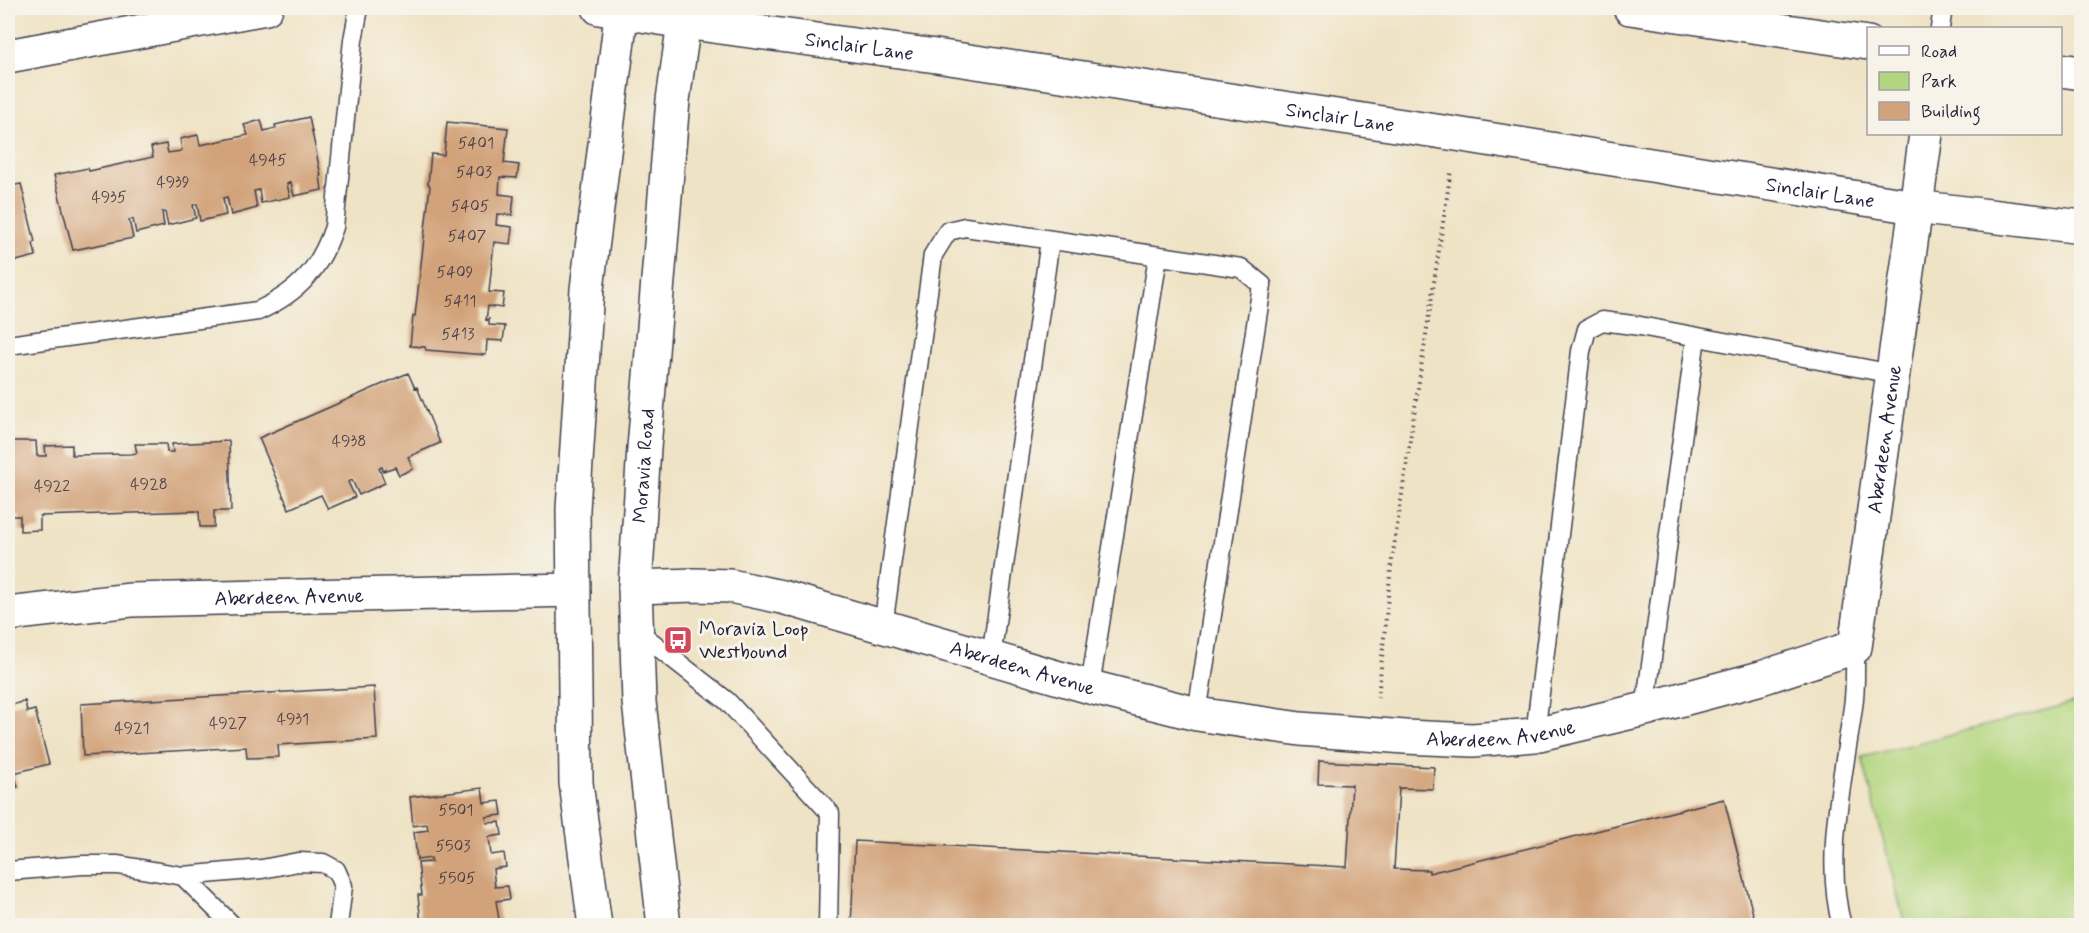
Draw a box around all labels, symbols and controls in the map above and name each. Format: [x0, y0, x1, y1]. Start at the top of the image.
street label: Sinclair Lane [803, 26, 915, 68]
legend [1867, 27, 2062, 135]
text: Road [1921, 40, 1957, 64]
text: Park [1921, 70, 1957, 94]
street label: Sinclair Lane [1284, 97, 1396, 140]
text: Building [1921, 100, 1981, 126]
house number: 5401 [458, 133, 494, 154]
house number: 4945 [249, 150, 287, 171]
house number: 5403 [456, 162, 492, 183]
street label: Sinclair Lane [1764, 171, 1876, 215]
house number: 4939 [156, 172, 190, 193]
house number: 4935 [92, 187, 126, 208]
house number: 5405 [451, 196, 489, 217]
house number: 5407 [448, 226, 487, 247]
house number: 5409 [437, 262, 474, 283]
house number: 5411 [444, 291, 476, 312]
house number: 5413 [442, 324, 474, 345]
street label: Aberdeen Avenue [1862, 363, 1909, 515]
street label: Moravia Road [627, 407, 662, 524]
house number: 4938 [332, 431, 366, 452]
house number: 4928 [130, 474, 168, 495]
house number: 4922 [34, 476, 70, 497]
street label: Aberdeen Avenue [214, 583, 364, 613]
place label: Moravia Loop Westbound [699, 616, 808, 666]
bus stop icon: Moravia Loop Westbound [662, 624, 694, 656]
street label: Aberdeen Avenue [947, 635, 1098, 703]
house number: 4931 [277, 709, 309, 730]
house number: 4927 [209, 713, 247, 734]
street label: Aberdeen Avenue [1426, 714, 1578, 755]
house number: 4921 [114, 718, 150, 739]
house number: 5501 [439, 800, 473, 821]
house number: 5503 [436, 836, 470, 857]
house number: 5505 [438, 868, 476, 889]

